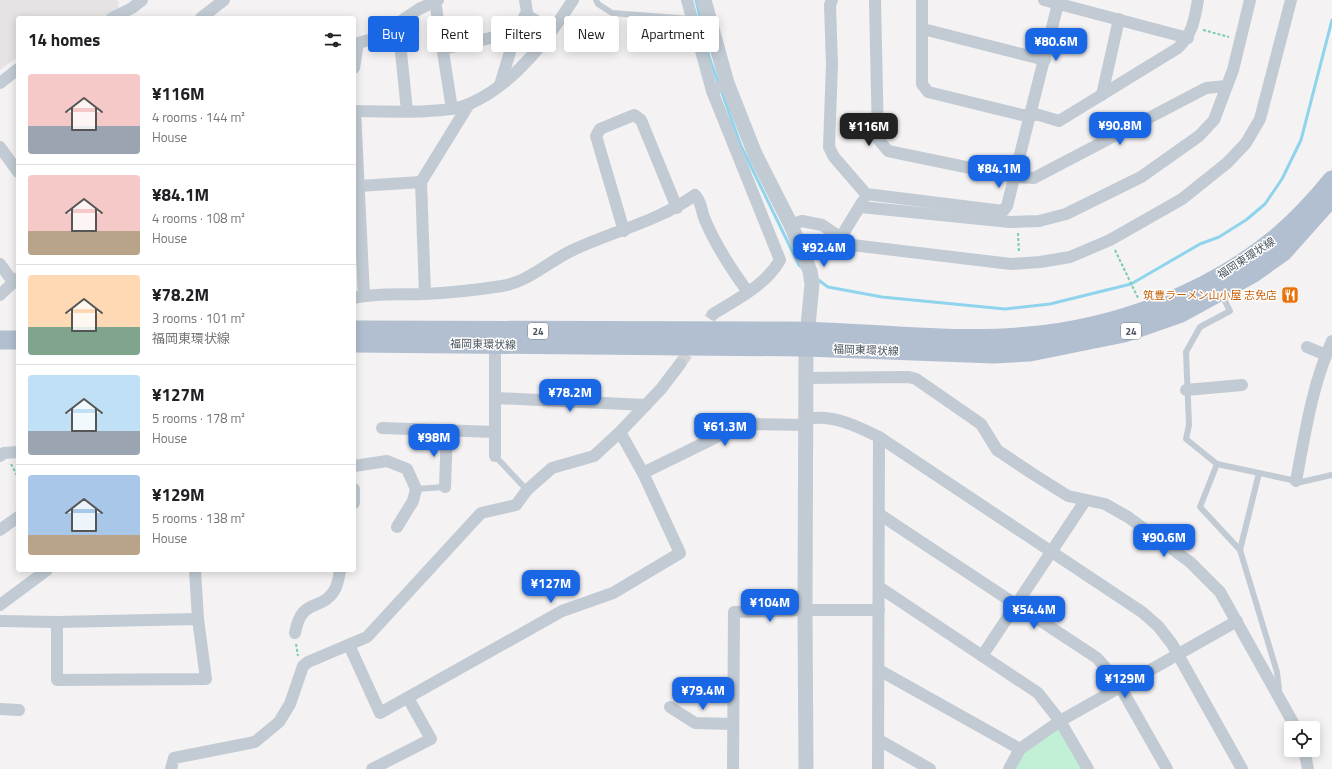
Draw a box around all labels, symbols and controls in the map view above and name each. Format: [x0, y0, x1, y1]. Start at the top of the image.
chip: Buy [368, 16, 419, 52]
chip: Rent [427, 16, 483, 52]
chip: Filters [491, 16, 556, 52]
chip: New [564, 16, 619, 52]
chip: Apartment [627, 16, 719, 52]
text: 14 homes [28, 27, 100, 53]
pin: ¥80.6M [1023, 28, 1089, 62]
icon: filters [322, 29, 344, 51]
text: ¥80.6M [1034, 31, 1078, 51]
text: ¥116M [152, 81, 205, 107]
icon: home [60, 90, 108, 138]
text: 4 rooms · 144 m² [152, 107, 245, 127]
pin: ¥90.8M [1087, 112, 1153, 146]
pin: ¥116M [841, 113, 897, 147]
text: ¥90.8M [1098, 115, 1142, 135]
text: ¥116M [849, 116, 889, 136]
text: House [152, 127, 187, 147]
pin: ¥84.1M [966, 155, 1032, 189]
text: ¥84.1M [977, 158, 1021, 178]
text: ¥84.1M [152, 182, 209, 208]
icon: home [60, 191, 108, 239]
text: 4 rooms · 108 m² [152, 208, 245, 228]
text: House [152, 228, 187, 248]
street label: 福岡東環状線 [1214, 233, 1278, 283]
pin: ¥92.4M [791, 234, 857, 268]
text: ¥92.4M [802, 237, 846, 257]
text: ¥78.2M [152, 282, 209, 308]
restaurant icon: 筑豊ラーメン山小屋 志免店 [1280, 285, 1300, 305]
place label: 筑豊ラーメン山小屋 志免店 [1143, 287, 1277, 303]
icon: home [60, 291, 108, 339]
text: 3 rooms · 101 m² [152, 308, 245, 328]
road number: 24 [528, 323, 548, 339]
road number: 24 [1121, 323, 1141, 339]
text: 福岡東環状線 [152, 328, 230, 348]
street label: 福岡東環状線 [450, 335, 516, 353]
street label: 福岡東環状線 [833, 341, 899, 359]
pin: ¥78.2M [537, 379, 603, 413]
text: ¥127M [152, 382, 205, 408]
text: ¥78.2M [548, 382, 592, 402]
icon: home [60, 391, 108, 439]
text: 5 rooms · 178 m² [152, 408, 245, 428]
pin: ¥61.3M [692, 413, 758, 447]
text: ¥61.3M [703, 416, 747, 436]
pin: ¥98M [410, 424, 458, 458]
text: ¥98M [418, 427, 451, 447]
text: House [152, 428, 187, 448]
text: ¥129M [152, 482, 205, 508]
icon: home [60, 491, 108, 539]
text: 5 rooms · 138 m² [152, 508, 245, 528]
pin: ¥90.6M [1131, 524, 1197, 558]
text: ¥90.6M [1142, 527, 1186, 547]
text: House [152, 528, 187, 548]
pin: ¥127M [523, 570, 579, 604]
text: ¥127M [531, 573, 571, 593]
pin: ¥104M [742, 589, 798, 623]
text: ¥104M [750, 592, 790, 612]
pin: ¥54.4M [1001, 596, 1067, 630]
text: ¥54.4M [1012, 599, 1056, 619]
pin: ¥129M [1097, 665, 1153, 699]
text: ¥129M [1105, 668, 1145, 688]
pin: ¥79.4M [670, 677, 736, 711]
text: ¥79.4M [681, 680, 725, 700]
map controls [1284, 721, 1320, 757]
button: locate [1284, 721, 1320, 757]

